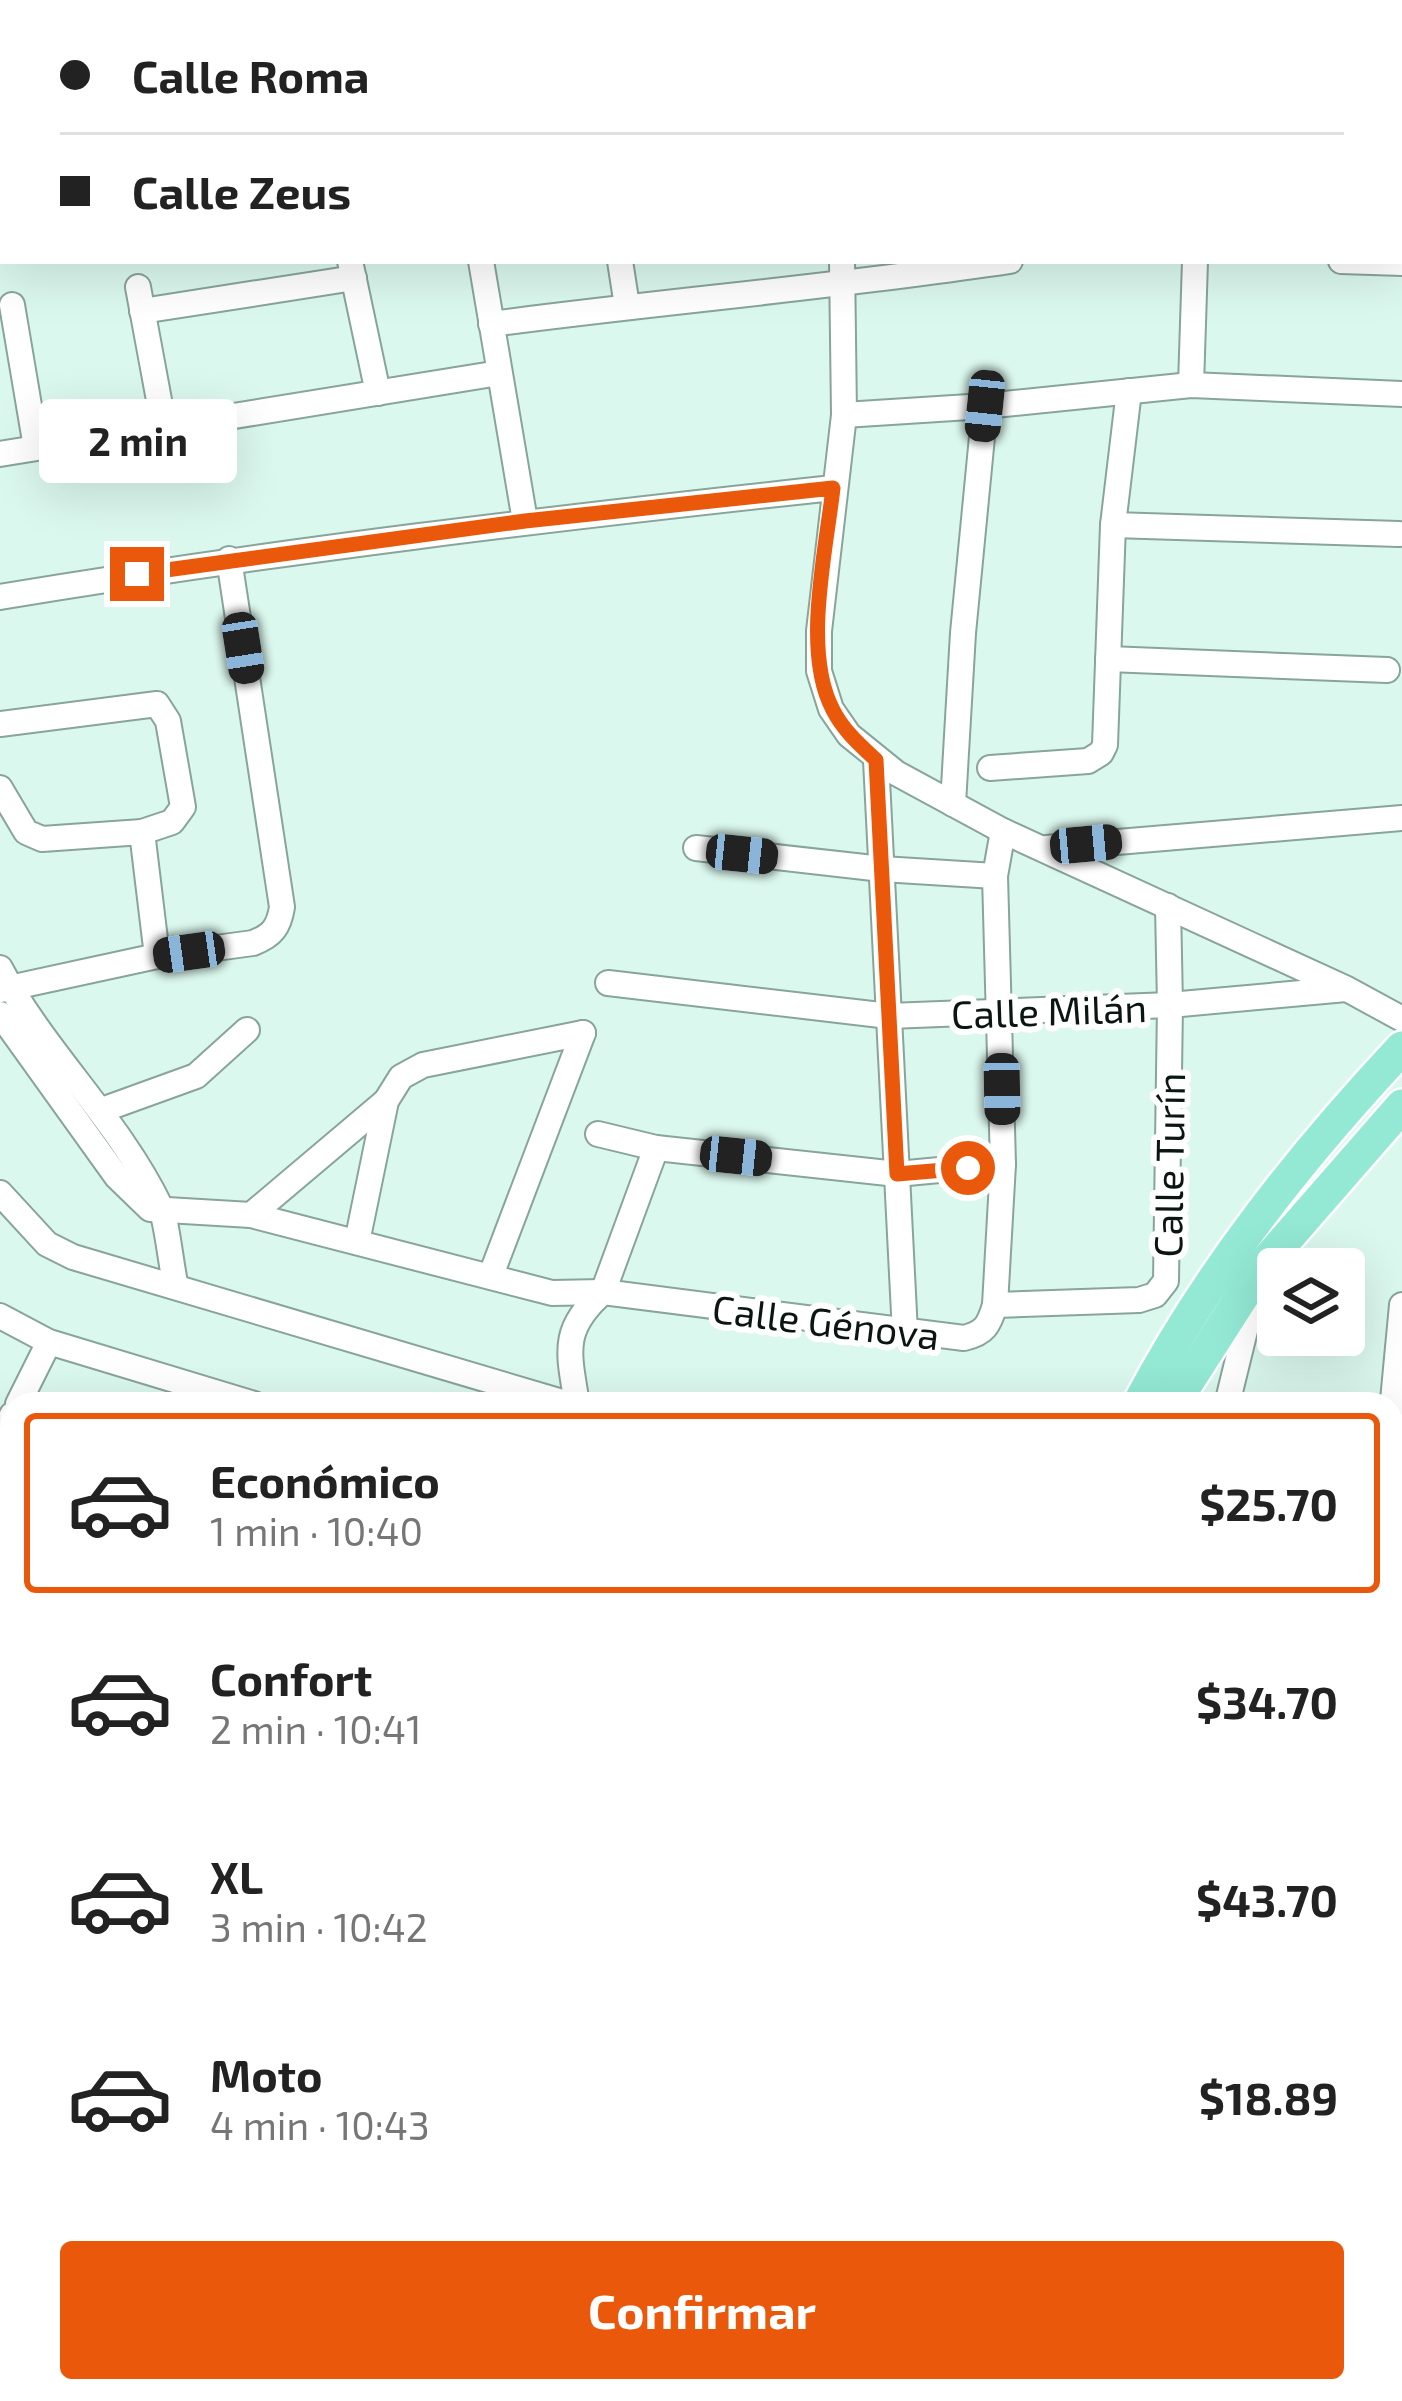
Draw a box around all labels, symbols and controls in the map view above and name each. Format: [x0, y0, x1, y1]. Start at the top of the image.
text: Calle Roma [132, 48, 369, 102]
text: Calle Zeus [132, 164, 351, 218]
car [963, 368, 1007, 444]
callout: 2 min [38, 400, 236, 484]
text: 2 min [88, 417, 188, 464]
route end [110, 547, 164, 601]
car [220, 610, 266, 686]
car [1049, 823, 1123, 865]
car [704, 832, 780, 876]
car [151, 929, 227, 975]
street label: Calle Milán [950, 983, 1148, 1037]
car [983, 1053, 1021, 1125]
street label: Calle Turín [1143, 1072, 1193, 1258]
car [698, 1134, 774, 1178]
route start [941, 1141, 995, 1195]
map controls [1257, 1248, 1365, 1356]
button: layers [1257, 1248, 1365, 1356]
street label: Calle Génova [710, 1284, 942, 1358]
icon: car [66, 1449, 174, 1557]
text: Económico [210, 1453, 440, 1507]
text: $25.70 [1199, 1476, 1338, 1530]
text: 1 min · 10:40 [210, 1507, 423, 1554]
icon: car [66, 1647, 174, 1755]
text: Confort [210, 1651, 372, 1705]
text: $34.70 [1196, 1674, 1338, 1728]
text: 2 min · 10:41 [210, 1705, 421, 1752]
icon: car [66, 1845, 174, 1953]
text: XL [210, 1849, 263, 1903]
text: $43.70 [1196, 1872, 1338, 1926]
text: 3 min · 10:42 [210, 1903, 428, 1950]
icon: car [66, 2043, 174, 2151]
text: Moto [210, 2047, 323, 2101]
text: $18.89 [1199, 2070, 1338, 2124]
text: 4 min · 10:43 [210, 2101, 430, 2148]
button: Confirmar [60, 2241, 1344, 2379]

